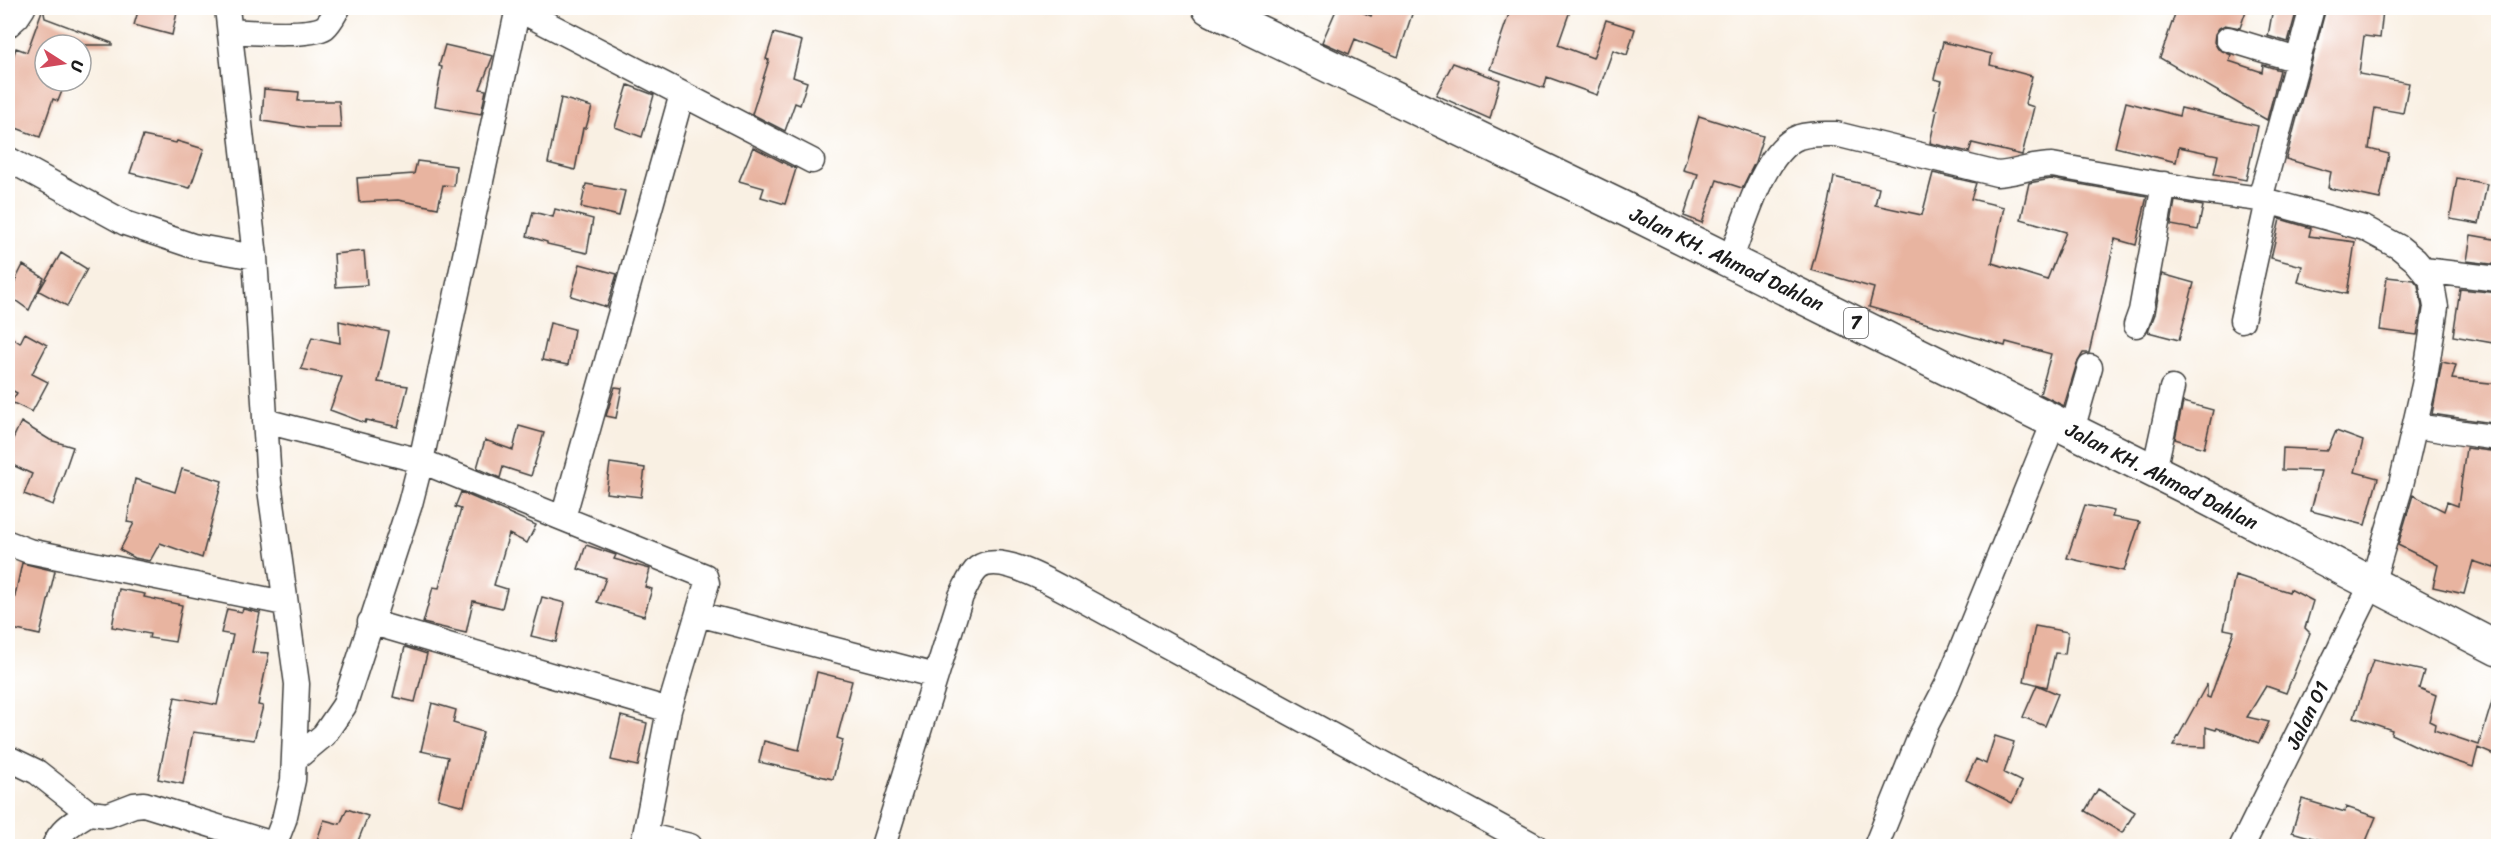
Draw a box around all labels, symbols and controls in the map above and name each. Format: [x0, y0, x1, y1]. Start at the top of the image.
north arrow [33, 33, 93, 93]
text: U [62, 58, 92, 76]
street label: Jalan KH. Ahmad Dahlan [1623, 197, 1830, 322]
road number: 7 [1844, 308, 1868, 338]
street label: Jalan KH. Ahmad Dahlan [2058, 412, 2265, 540]
street label: Jalan 01 [2275, 675, 2339, 756]

